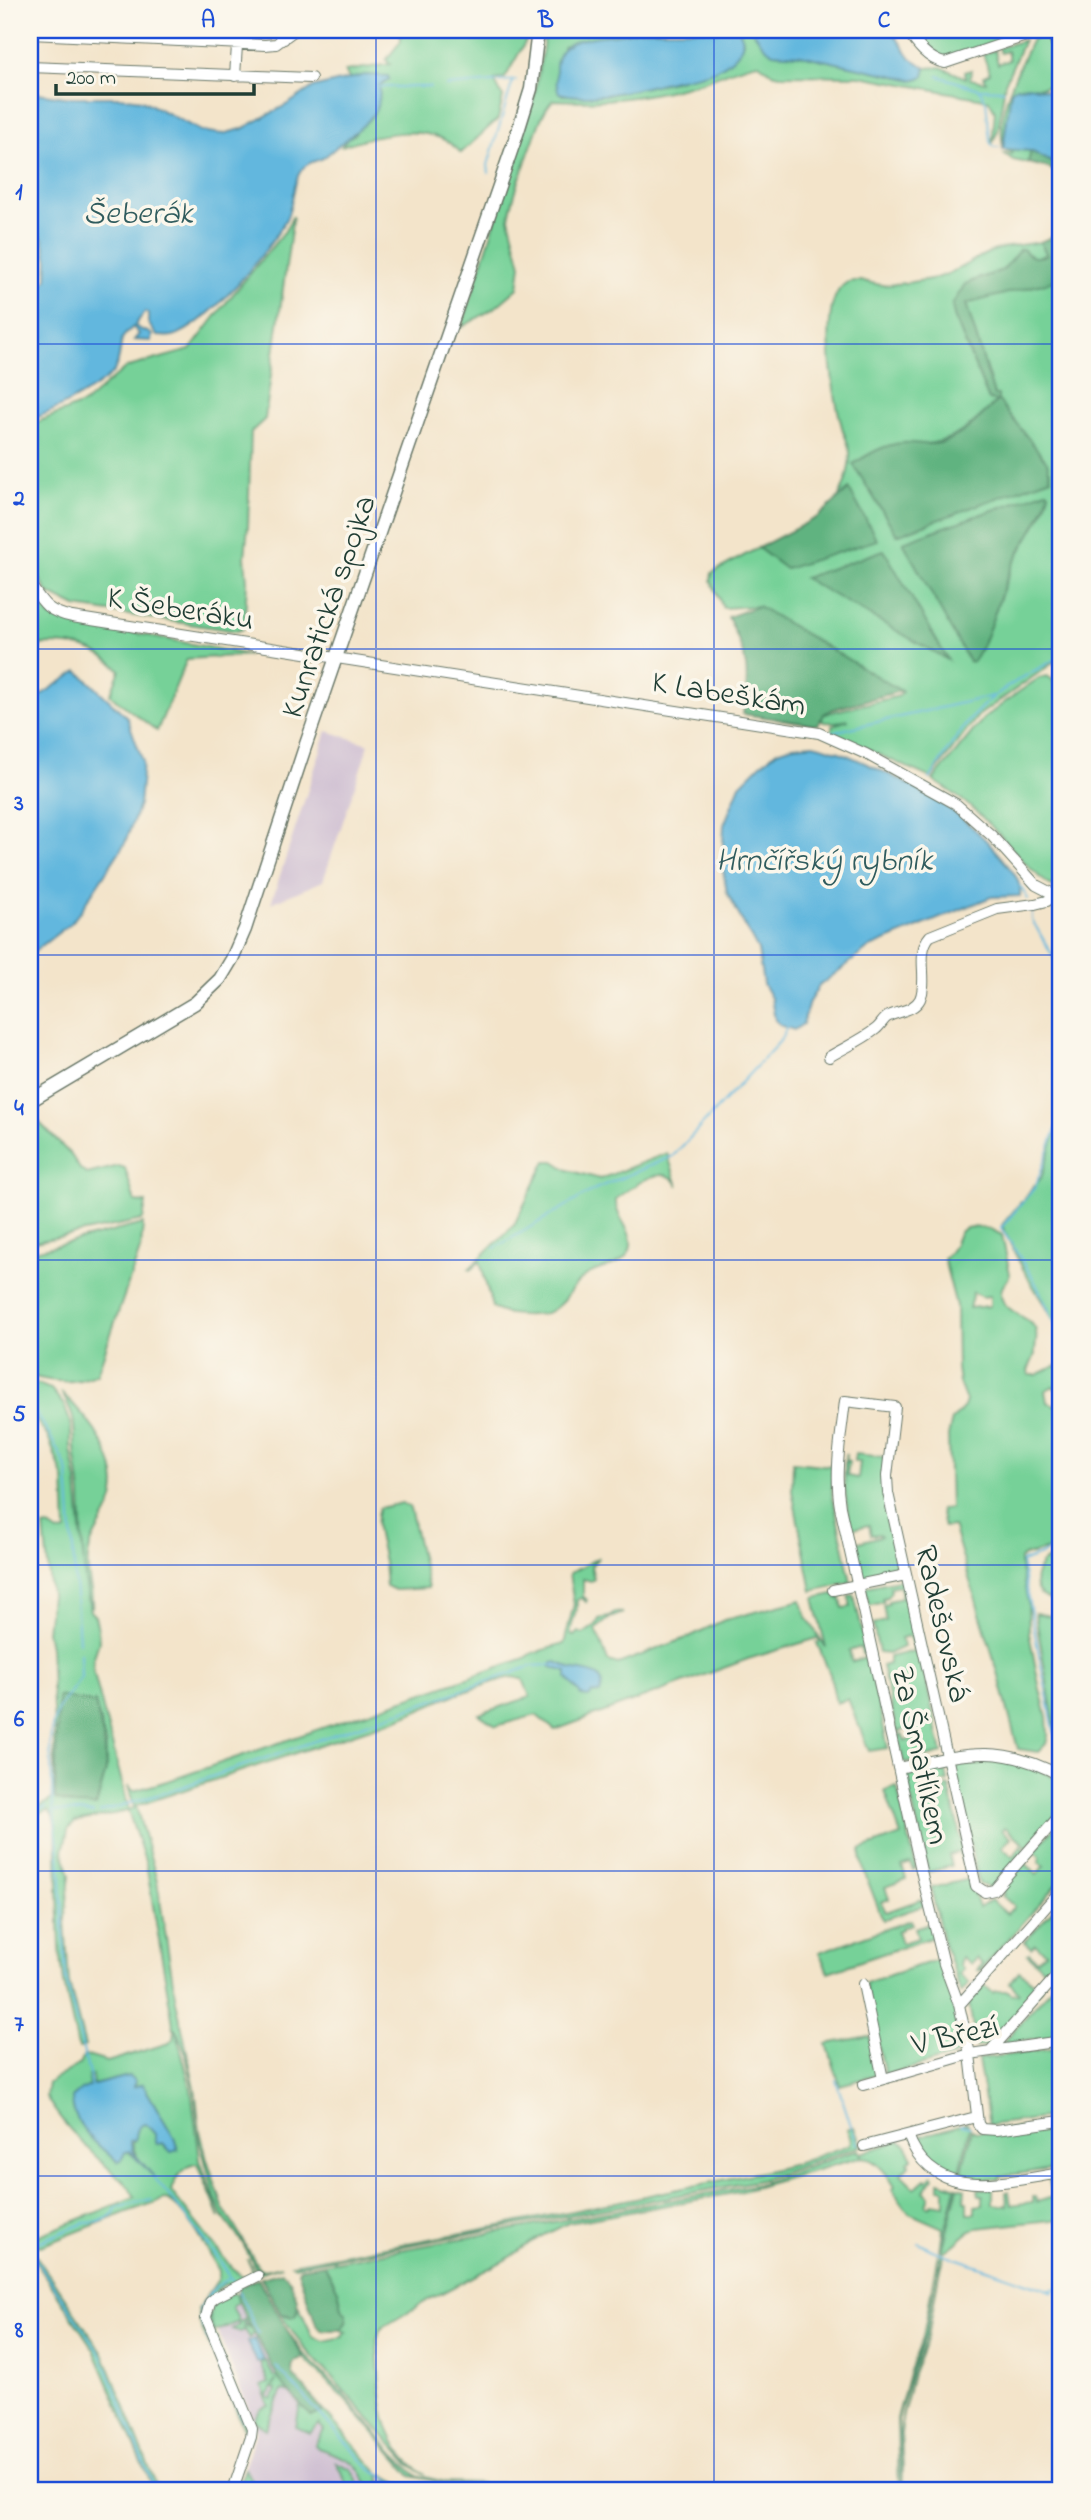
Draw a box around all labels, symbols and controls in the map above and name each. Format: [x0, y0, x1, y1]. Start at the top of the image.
text: A [201, 5, 215, 38]
text: B [537, 5, 554, 38]
text: C [878, 5, 891, 38]
scale bar [56, 52, 254, 96]
text: 200 m [66, 64, 116, 94]
text: 1 [15, 177, 23, 210]
water label: Šeberák [83, 191, 194, 239]
text: 2 [12, 483, 25, 516]
street label: Kunratická spojka [270, 489, 390, 725]
street label: K Šeberáku [104, 576, 257, 645]
street label: K Labeškám [648, 660, 809, 731]
text: 3 [13, 788, 24, 821]
water label: Hrnčířský rybník [715, 838, 934, 886]
text: 4 [14, 1093, 24, 1126]
text: 5 [12, 1399, 26, 1432]
street label: Radešovská [900, 1541, 981, 1707]
street label: Za Šmatlíkem [877, 1662, 960, 1849]
text: 6 [14, 1704, 25, 1737]
street label: V Březí [907, 2005, 1004, 2070]
text: 7 [14, 2009, 24, 2042]
text: 8 [14, 2315, 24, 2348]

